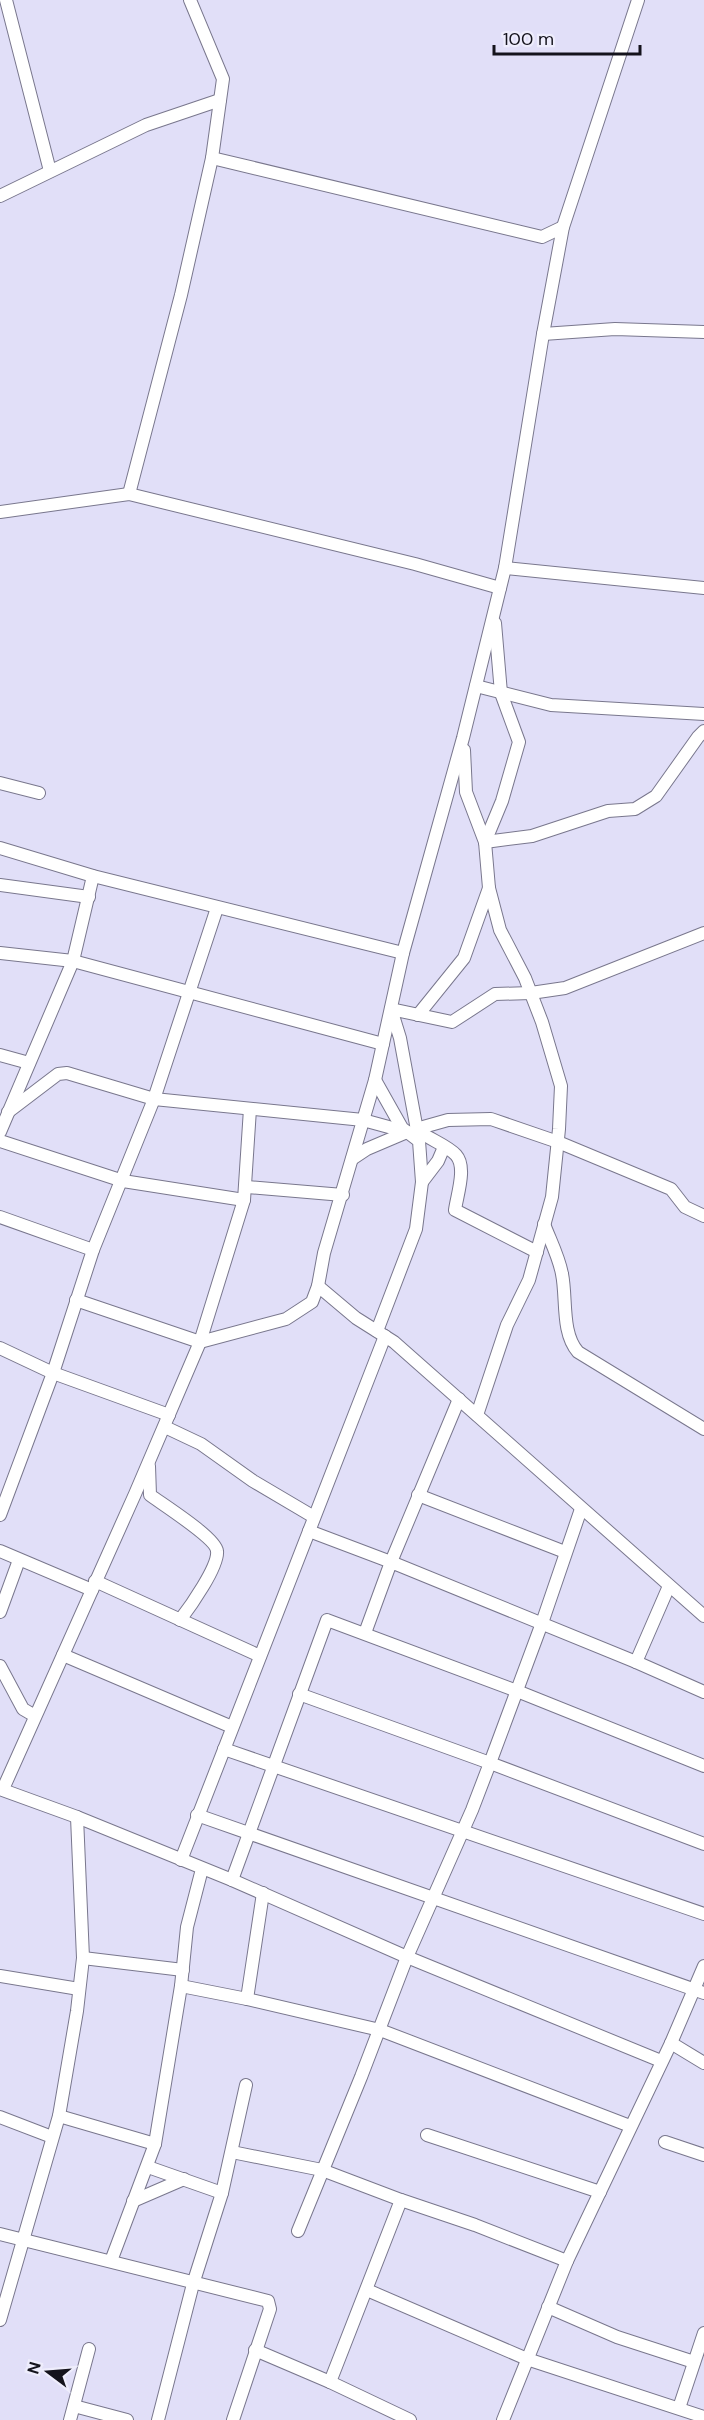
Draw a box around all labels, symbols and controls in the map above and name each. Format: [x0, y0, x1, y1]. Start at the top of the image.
scale bar [494, 18, 640, 56]
text: 100 m [503, 27, 554, 51]
north arrow [18, 2342, 78, 2402]
text: N [22, 2359, 46, 2377]

